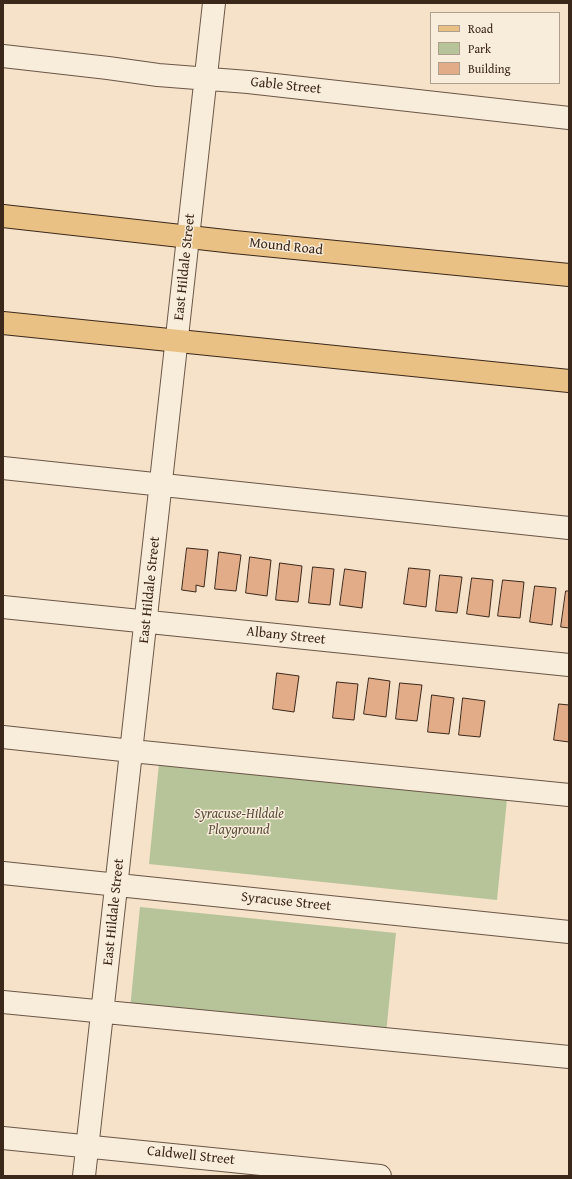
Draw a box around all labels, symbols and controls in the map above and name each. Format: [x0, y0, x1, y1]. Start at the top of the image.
legend [430, 12, 560, 84]
text: Road [468, 20, 493, 37]
text: Park [468, 40, 491, 57]
text: Building [468, 60, 511, 77]
street label: Gable Street [250, 74, 322, 98]
street label: East Hildale Street [171, 213, 199, 321]
street label: Mound Road [248, 235, 324, 259]
street label: East Hildale Street [136, 536, 164, 644]
street label: Albany Street [246, 623, 326, 649]
park label: Syracuse-Hildale Playground [194, 806, 284, 838]
street label: East Hildale Street [100, 858, 128, 966]
street label: Syracuse Street [240, 889, 332, 915]
street label: Caldwell Street [146, 1143, 236, 1169]

